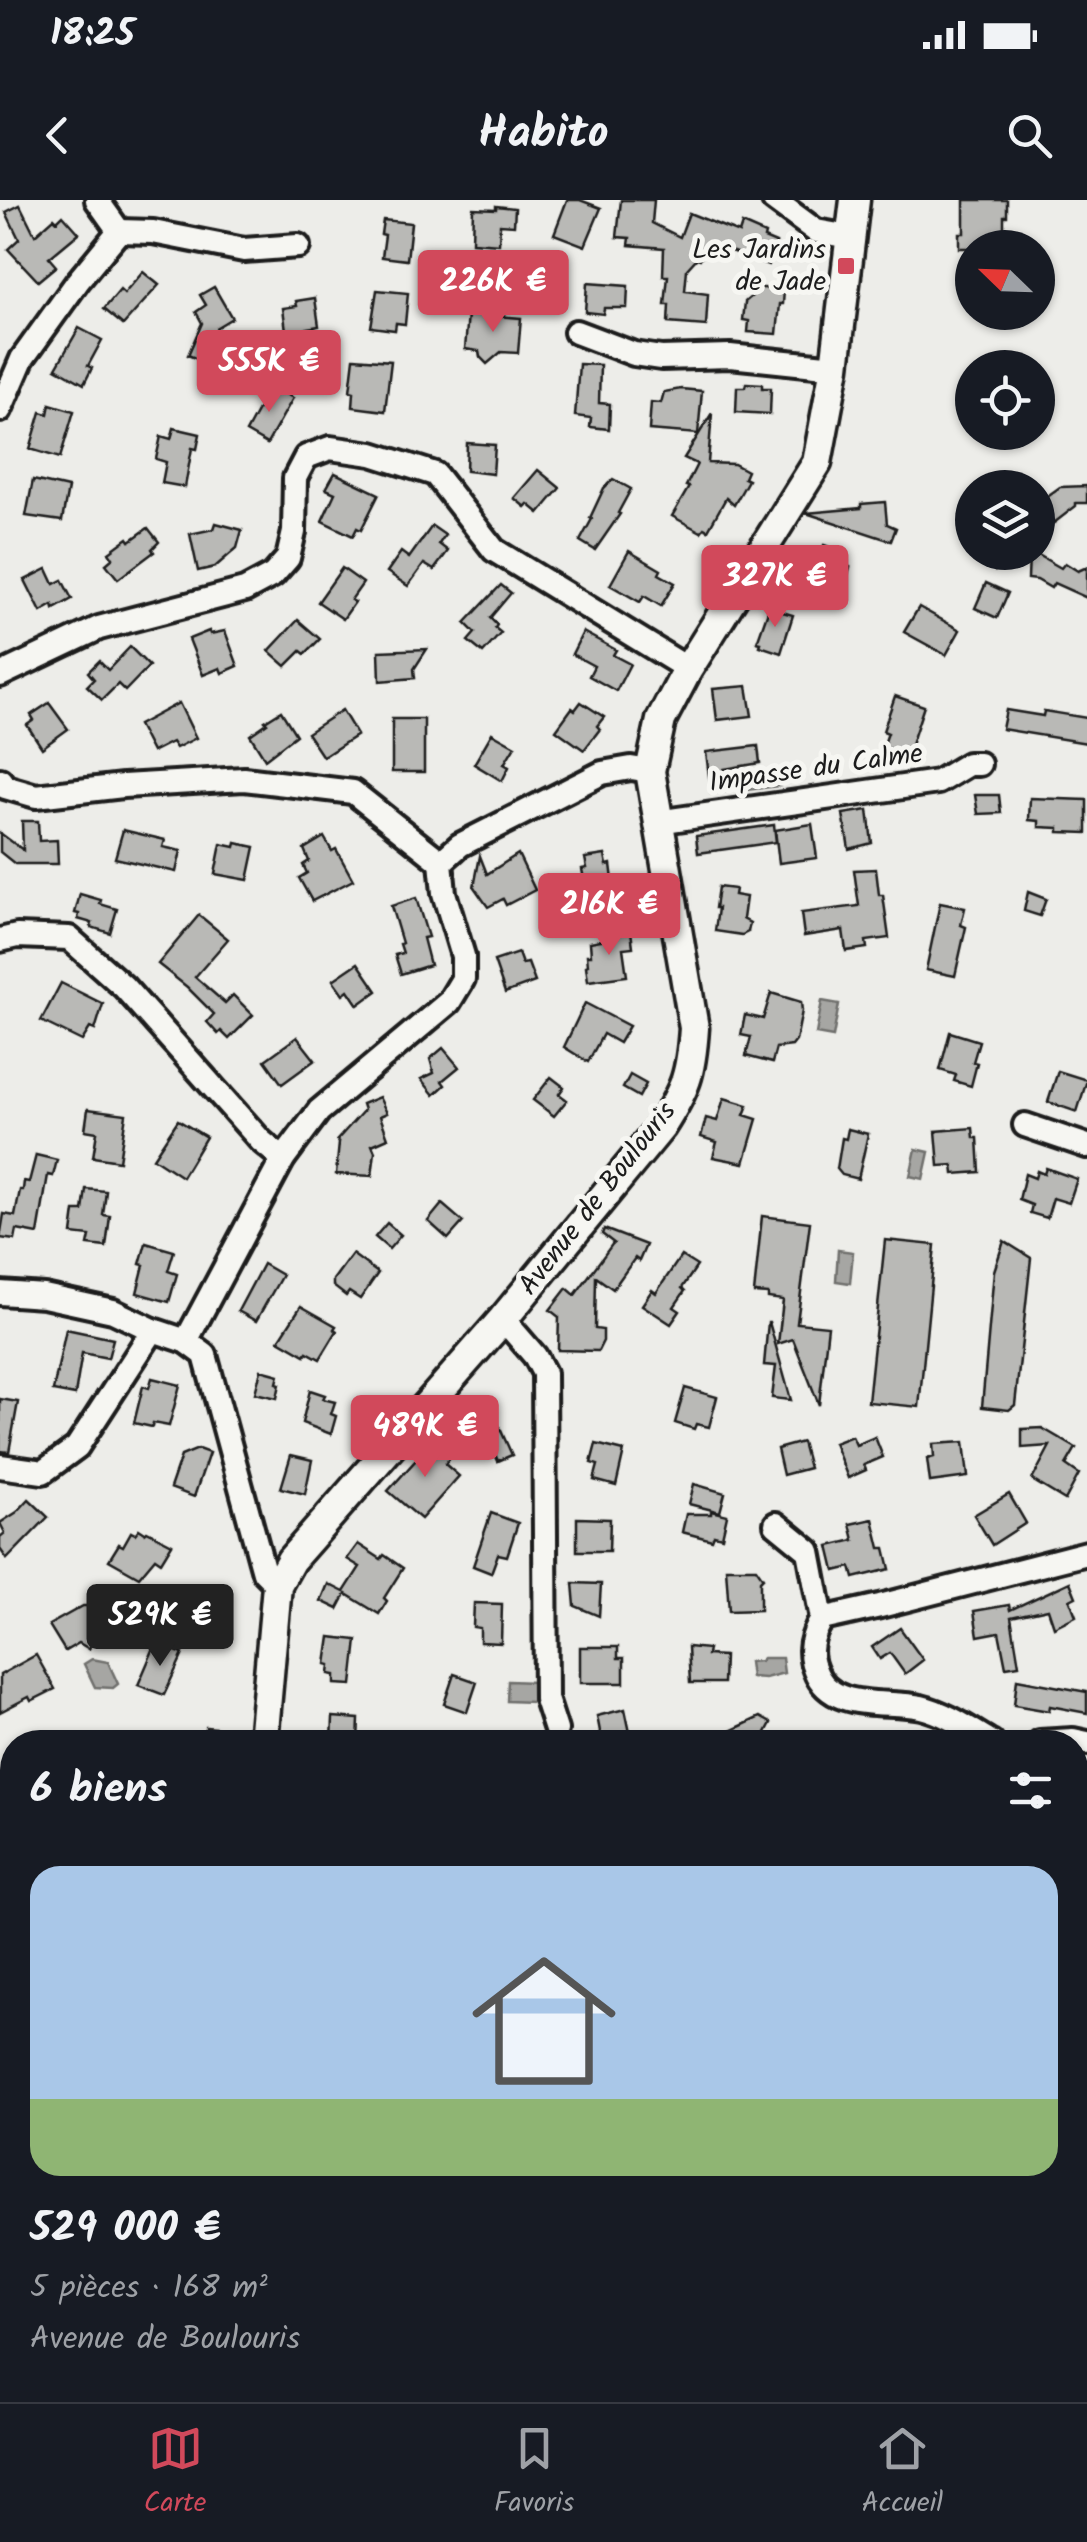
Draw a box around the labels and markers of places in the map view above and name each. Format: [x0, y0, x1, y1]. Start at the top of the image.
place label: Les Jardins de Jade [692, 228, 826, 305]
pin: 226K € [412, 250, 574, 335]
marker: Les Jardins de Jade [835, 255, 857, 277]
pin: 555K € [188, 330, 350, 415]
pin: 327K € [694, 545, 856, 630]
pin: 216K € [528, 873, 690, 958]
pin: 489K € [344, 1395, 506, 1480]
pin: 529K € [79, 1584, 241, 1669]

